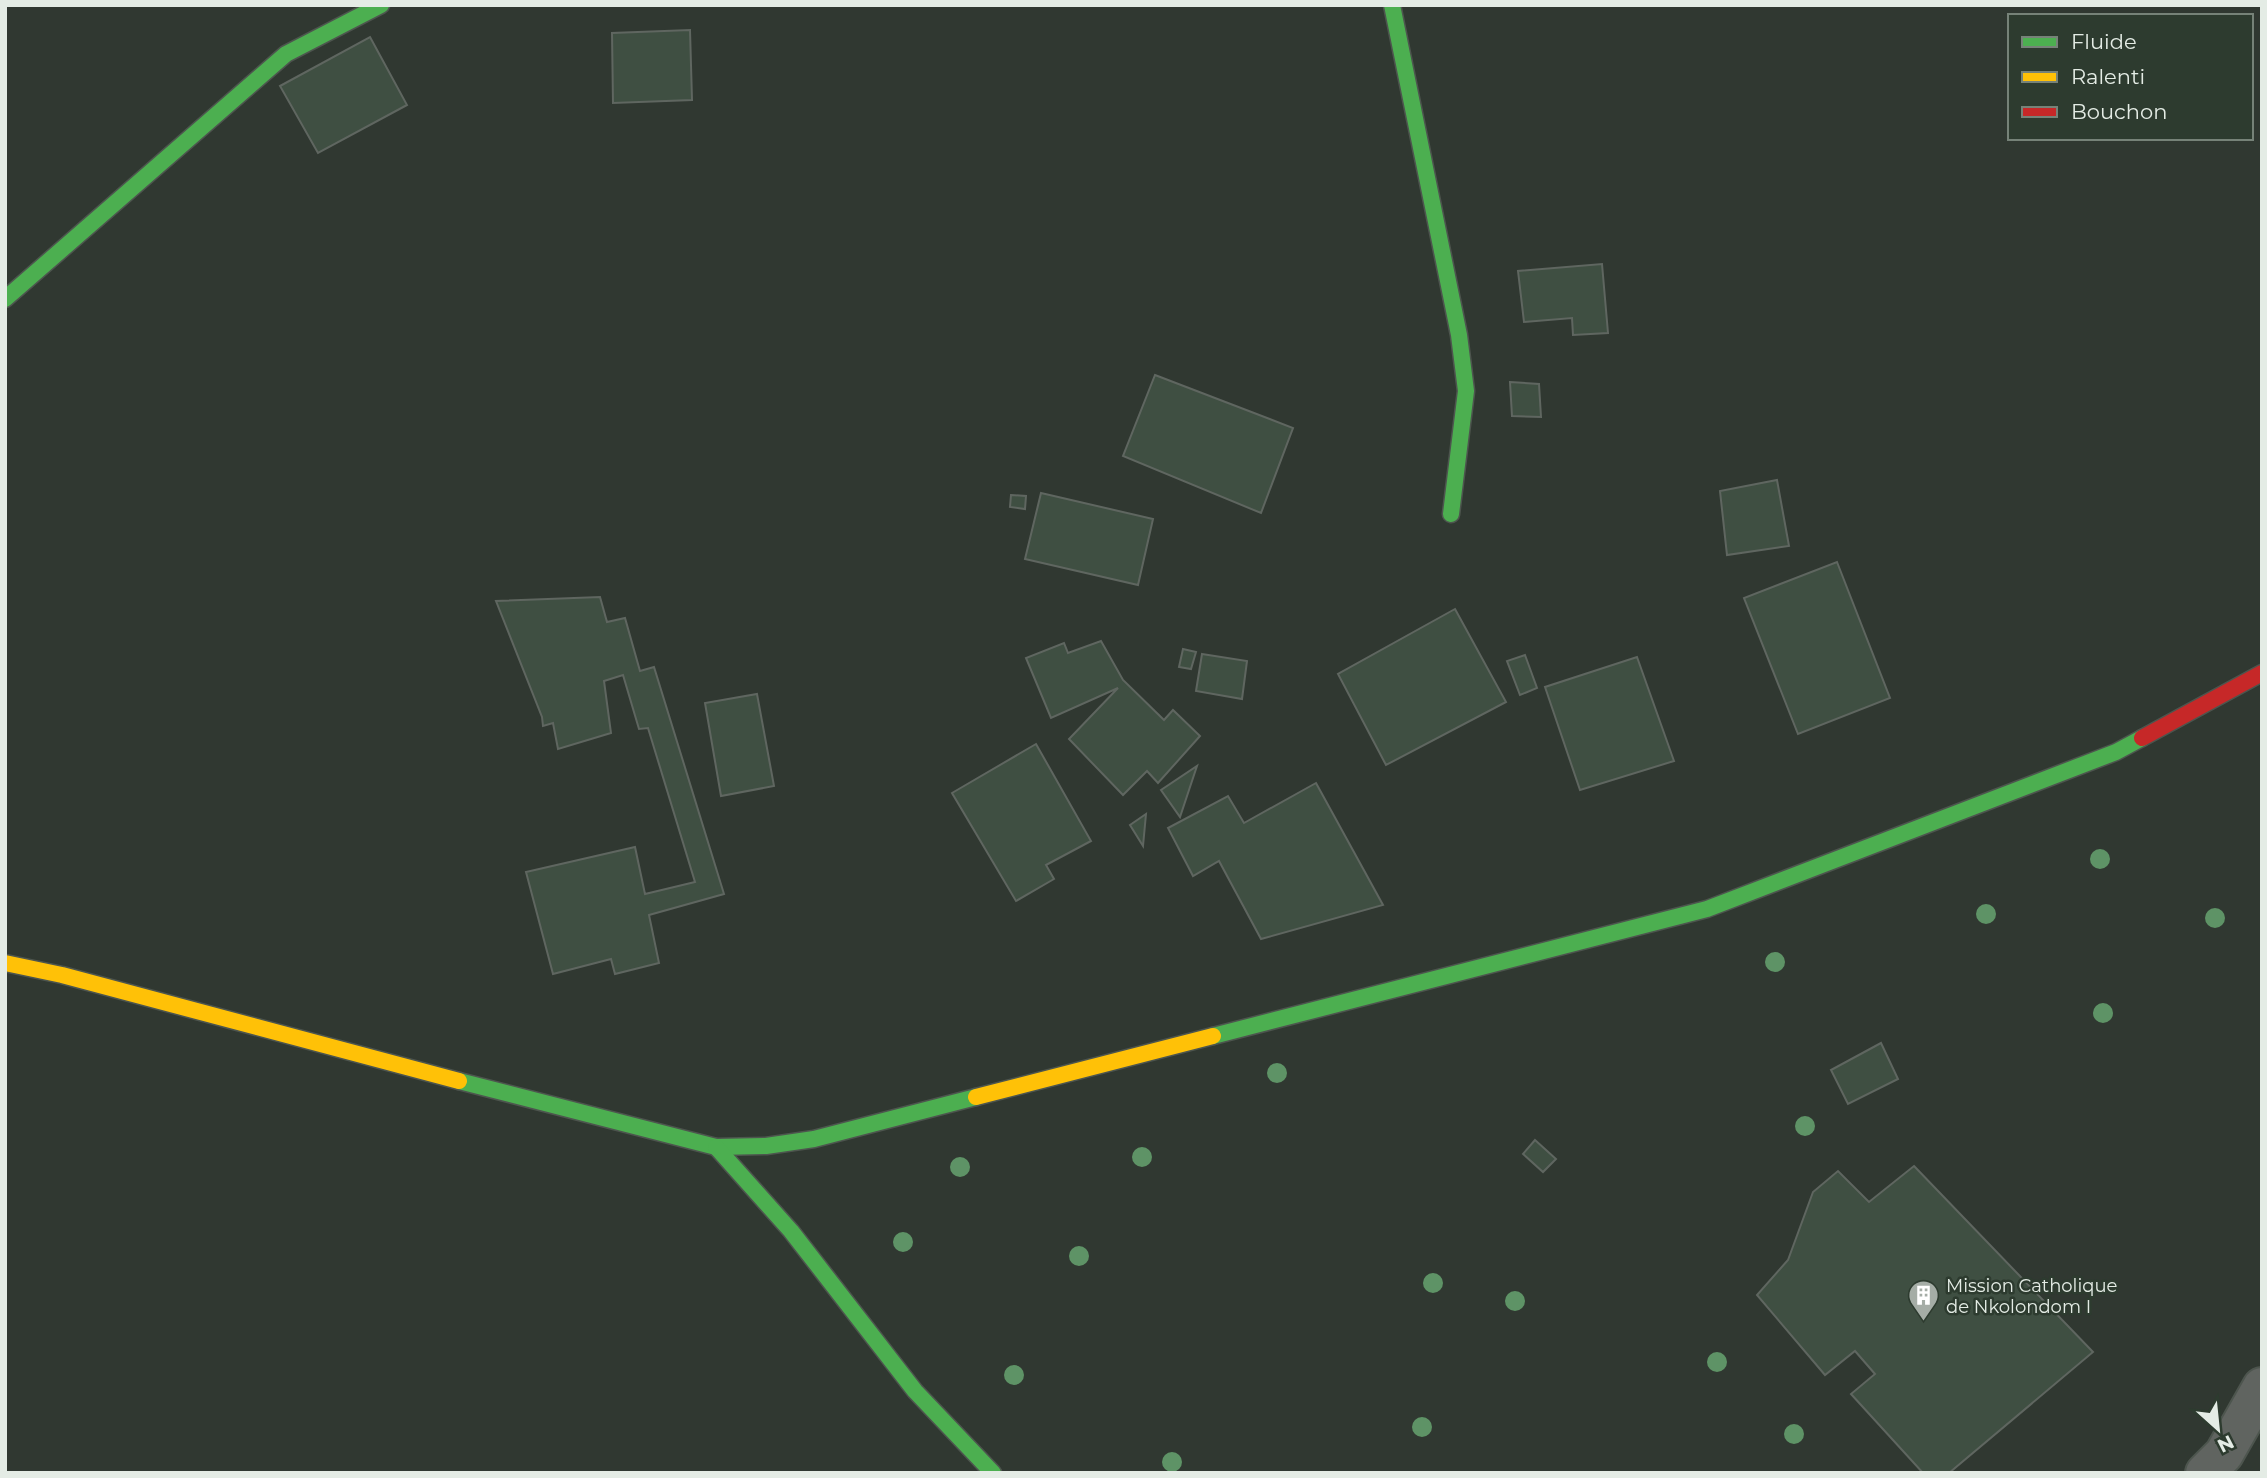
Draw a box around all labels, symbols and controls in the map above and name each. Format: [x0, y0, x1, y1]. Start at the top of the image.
legend [2008, 14, 2253, 140]
text: Fluide [2071, 29, 2137, 54]
text: Ralenti [2071, 64, 2145, 89]
text: Bouchon [2071, 99, 2167, 124]
place label: Mission Catholique de Nkolondom I [1946, 1275, 2118, 1318]
building icon: Mission Catholique de Nkolondom I [1906, 1279, 1940, 1323]
north arrow [2183, 1394, 2253, 1464]
text: N [2213, 1430, 2238, 1457]

